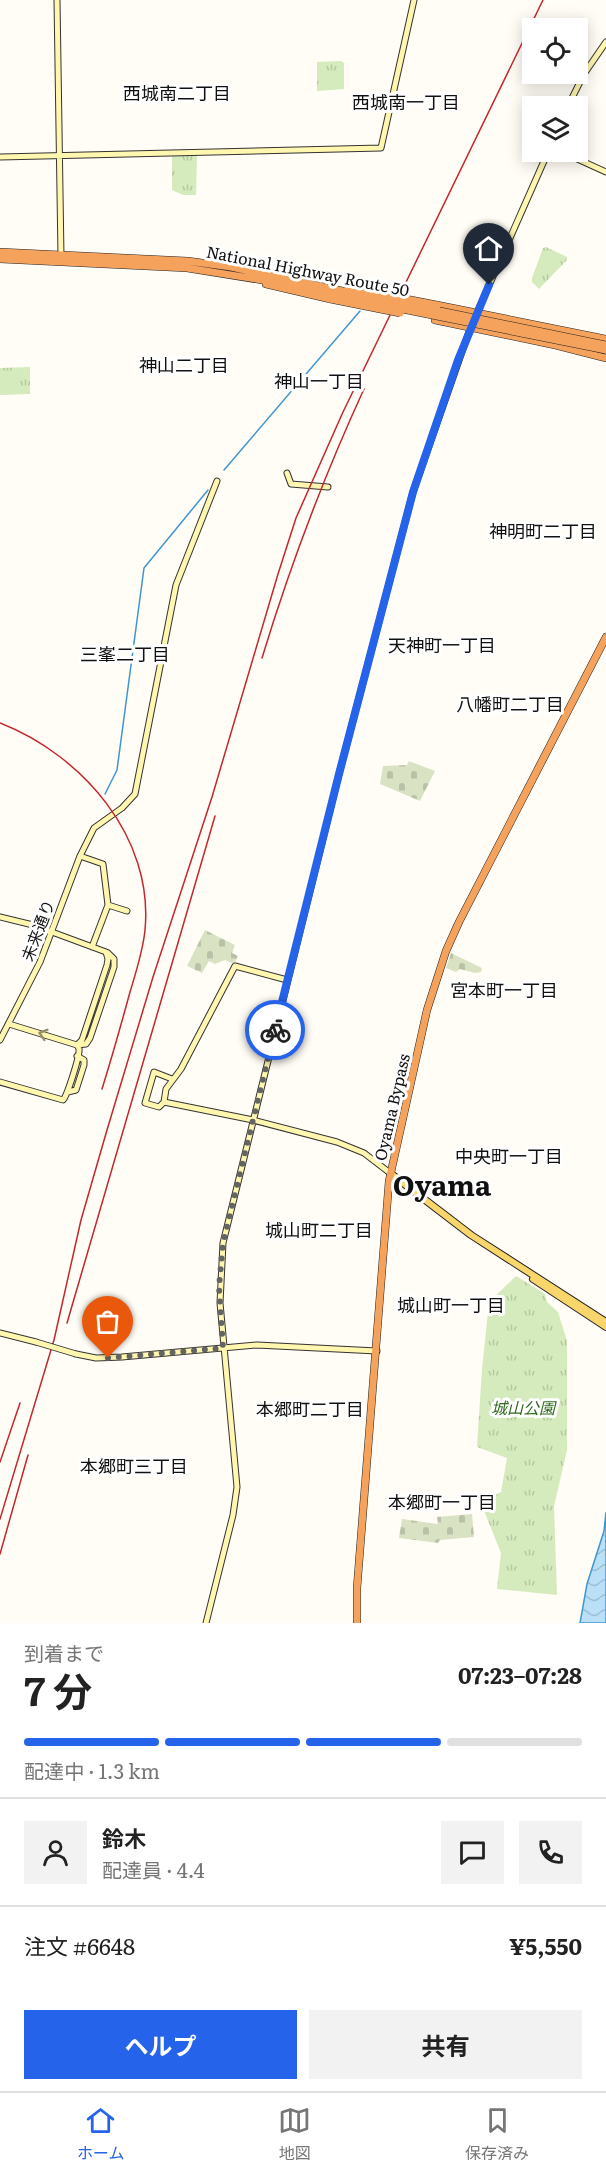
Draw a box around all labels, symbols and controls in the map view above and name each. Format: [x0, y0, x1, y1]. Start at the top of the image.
map controls [522, 18, 588, 162]
button: locate [522, 18, 588, 84]
district label: 西城南二丁目 [123, 79, 231, 106]
district label: 西城南一丁目 [352, 88, 460, 115]
button: layers [522, 96, 588, 162]
pin [463, 223, 514, 285]
icon: home [472, 232, 505, 265]
street label: National Highway Route 50 [205, 239, 411, 301]
district label: 神山二丁目 [139, 351, 229, 378]
district label: 神山一丁目 [274, 367, 364, 394]
district label: 神明町二丁目 [489, 517, 597, 544]
district label: 天神町一丁目 [388, 631, 496, 658]
district label: 三峯二丁目 [80, 640, 170, 667]
district label: 八幡町二丁目 [456, 690, 564, 717]
street label: 未来通り [14, 896, 60, 964]
district label: 宮本町一丁目 [450, 976, 558, 1003]
courier [245, 1000, 305, 1060]
icon: bike [259, 1014, 292, 1047]
one-way arrow [38, 1029, 49, 1041]
street label: Oyama Bypass [367, 1051, 415, 1163]
district label: 中央町一丁目 [455, 1142, 563, 1169]
district label: Oyama [393, 1163, 492, 1205]
district label: 城山町二丁目 [265, 1216, 373, 1243]
district label: 城山町一丁目 [397, 1291, 505, 1318]
pin [82, 1296, 133, 1358]
icon: bag [91, 1305, 124, 1338]
district label: 本郷町二丁目 [256, 1395, 364, 1422]
park label: 城山公園 [491, 1395, 557, 1419]
district label: 本郷町三丁目 [80, 1452, 188, 1479]
district label: 本郷町一丁目 [388, 1488, 496, 1515]
text: 到着まで [24, 1637, 104, 1667]
text: 07:23–07:28 [458, 1658, 582, 1691]
text: 7 分 [24, 1660, 92, 1718]
text: 配達中 · 1.3 km [24, 1755, 160, 1785]
button: person [24, 1821, 87, 1884]
text: 鈴木 [102, 1821, 146, 1854]
button: chat [441, 1821, 504, 1884]
button: phone [519, 1821, 582, 1884]
text: 配達員 · 4.4 [102, 1854, 205, 1884]
text: 注文 #6648 [24, 1929, 135, 1962]
text: ¥5,550 [509, 1929, 582, 1962]
button: ヘルプ [24, 2010, 297, 2079]
button: 共有 [309, 2010, 582, 2079]
tab: ホーム [77, 2104, 124, 2164]
tab: 地図 [278, 2104, 311, 2164]
tab: 保存済み [465, 2104, 529, 2164]

